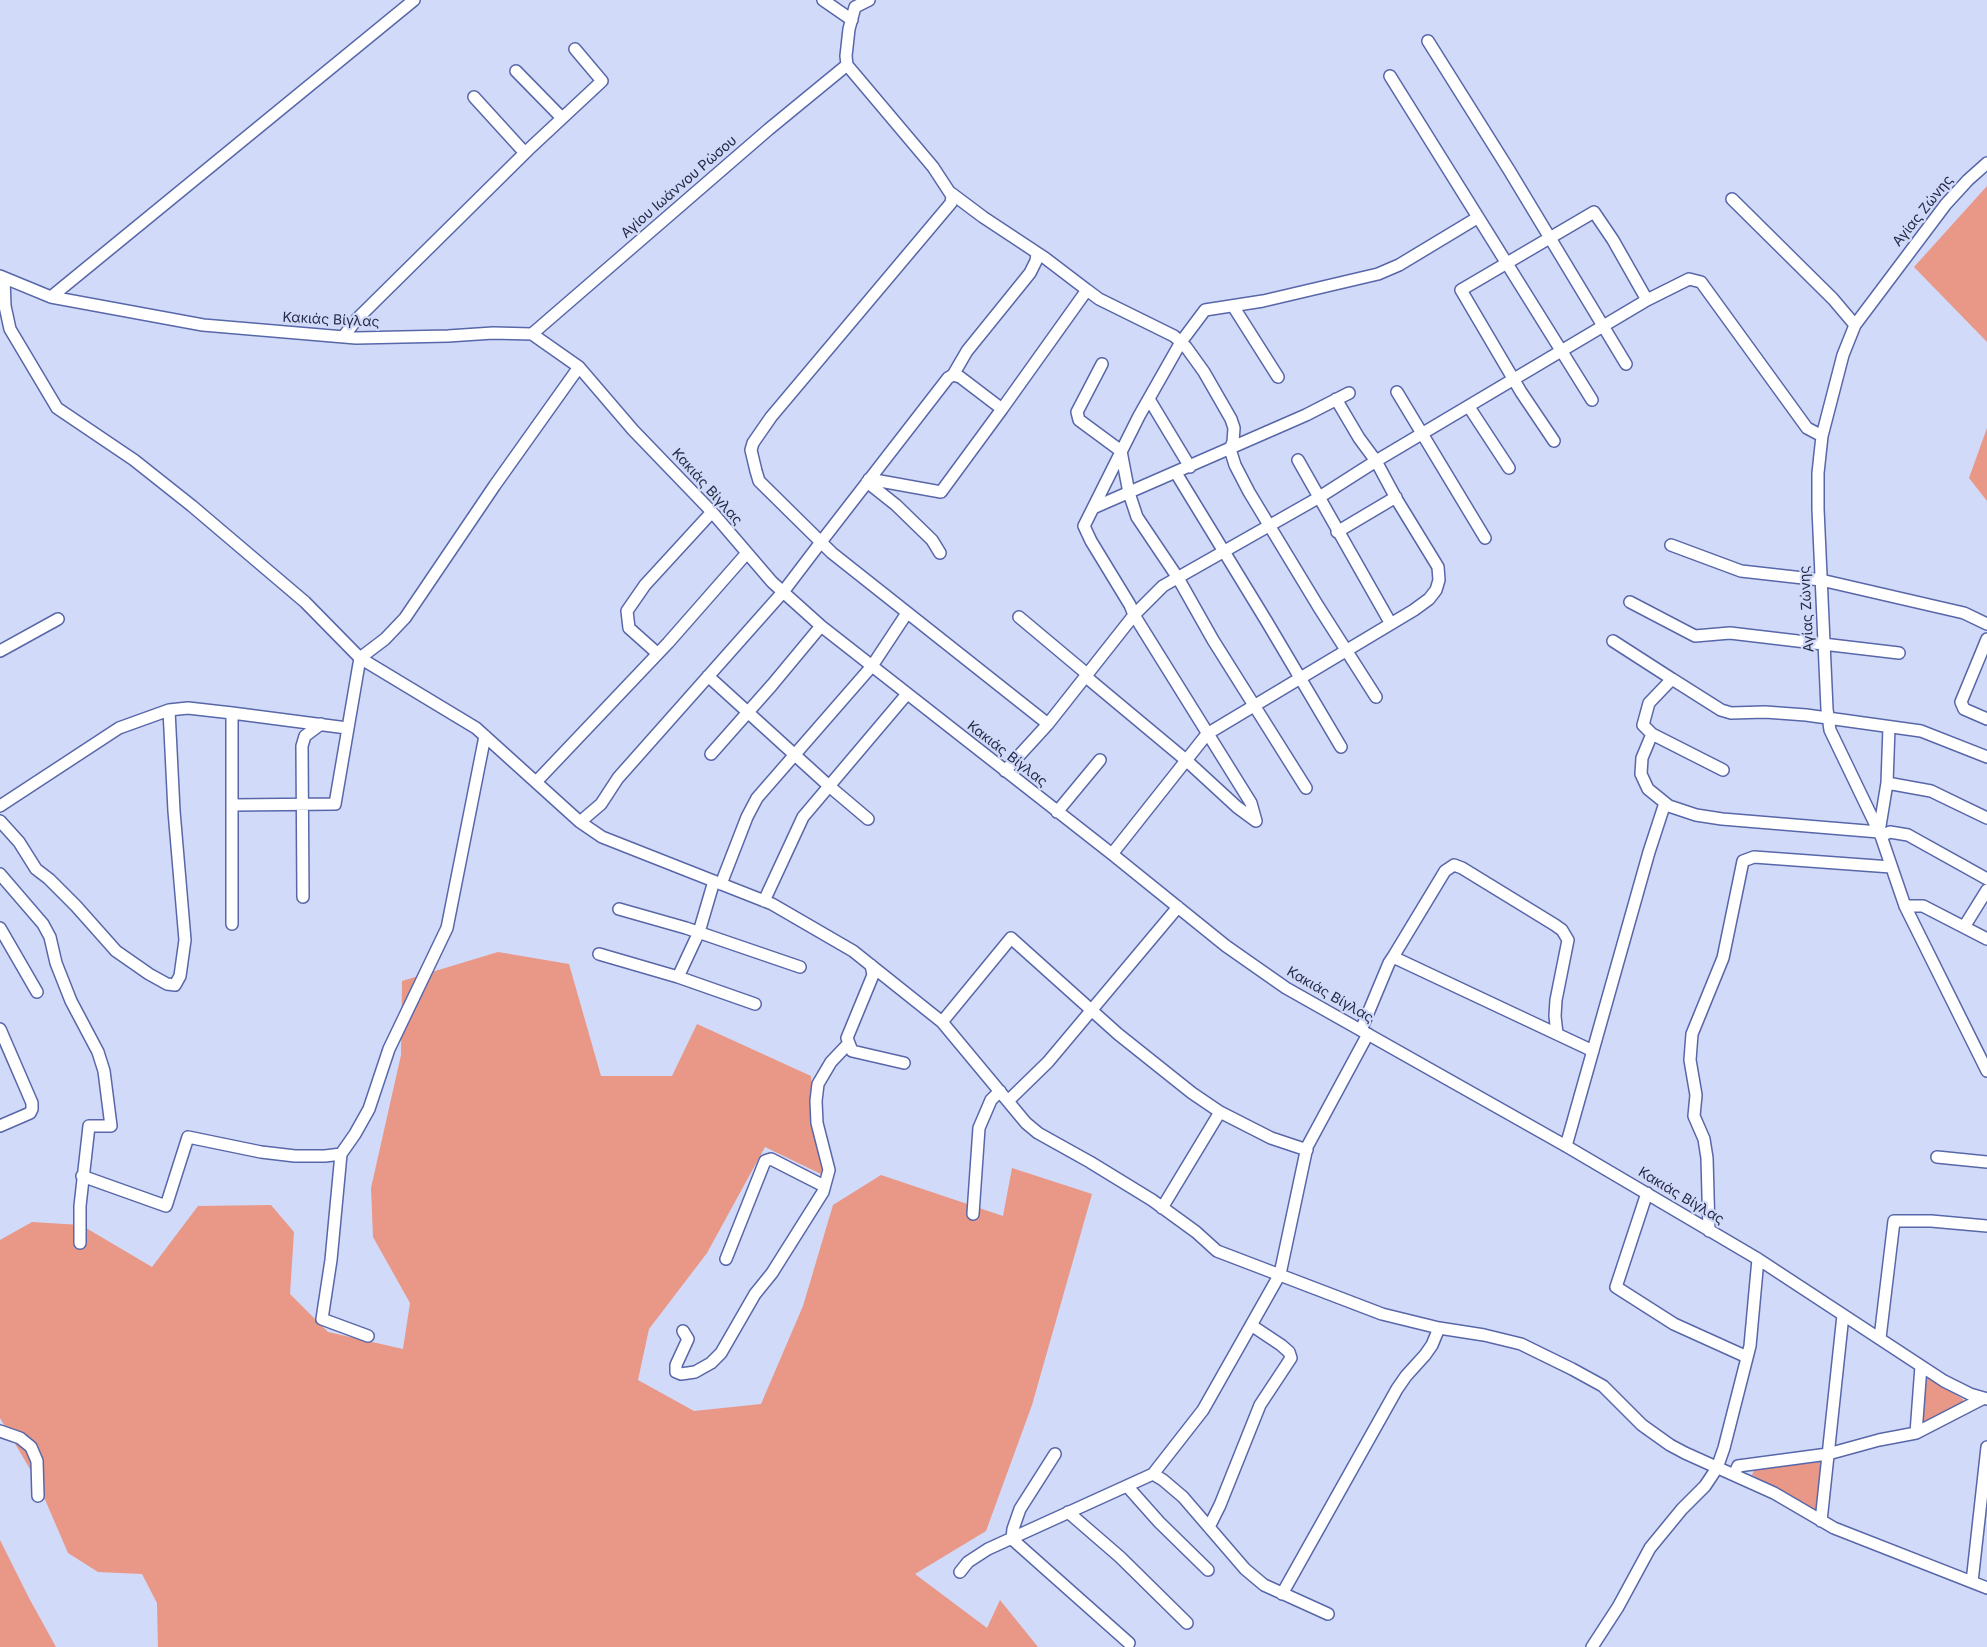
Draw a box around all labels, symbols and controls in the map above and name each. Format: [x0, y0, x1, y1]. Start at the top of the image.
street label: Αγίου Ιωάννου Ρώσου [618, 132, 740, 242]
street label: Αγίας Ζώνης [1889, 172, 1957, 250]
street label: Κακιάς Βίγλας [282, 309, 380, 331]
street label: Κακιάς Βίγλας [668, 445, 746, 529]
street label: Αγίας Ζώνης [1796, 565, 1818, 653]
street label: Κακιάς Βίγλας [964, 717, 1050, 791]
street label: Κακιάς Βίγλας [1284, 963, 1376, 1027]
street label: Κακιάς Βίγλας [1635, 1164, 1727, 1228]

